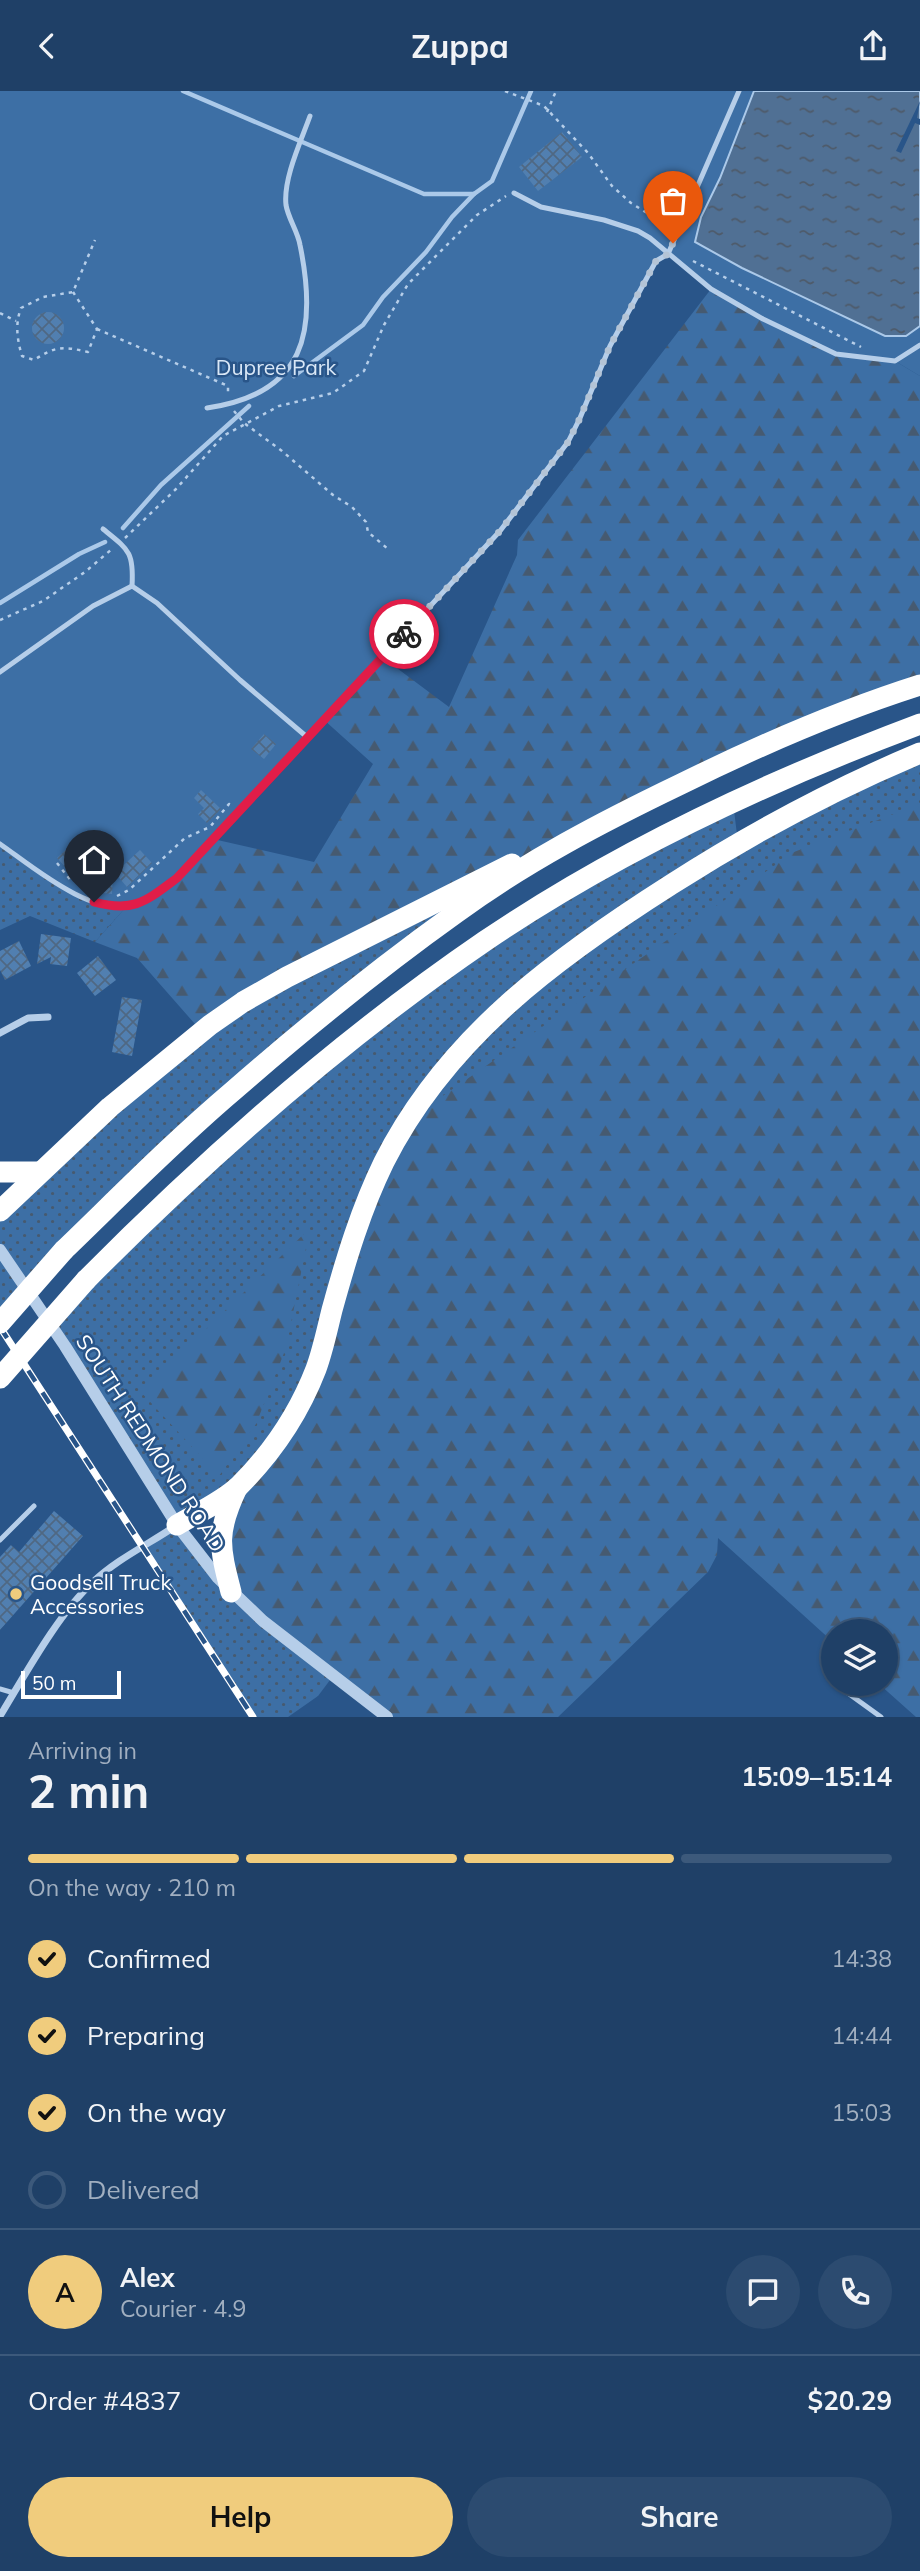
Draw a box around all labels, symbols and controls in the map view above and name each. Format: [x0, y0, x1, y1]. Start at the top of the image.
text: Zuppa [411, 26, 509, 66]
icon: back [28, 27, 66, 65]
icon: share [854, 27, 892, 65]
pin [643, 171, 703, 243]
icon: bag [654, 182, 692, 220]
park label: Dupree Park [216, 354, 336, 380]
courier [369, 599, 439, 669]
icon: bike [385, 615, 423, 653]
pin [64, 830, 124, 902]
icon: home [75, 841, 113, 879]
street label: SOUTH REDMOND ROAD [71, 1329, 231, 1557]
place label: Goodsell Truck Accessories [30, 1569, 171, 1619]
marker: Goodsell Truck Accessories [8, 1586, 24, 1602]
map controls [821, 1619, 898, 1696]
button: layers [821, 1619, 898, 1696]
scale bar [21, 1668, 121, 1700]
text: 50 m [32, 1671, 76, 1695]
text: Arriving in [28, 1736, 137, 1765]
text: 15:09–15:14 [741, 1760, 892, 1793]
text: 2 min [28, 1762, 149, 1820]
text: On the way · 210 m [28, 1873, 236, 1902]
icon: check [28, 1940, 66, 1978]
text: Confirmed [87, 1942, 211, 1975]
text: 14:38 [832, 1944, 892, 1973]
icon: check [28, 2017, 66, 2055]
text: Preparing [87, 2019, 205, 2052]
text: 14:44 [832, 2021, 892, 2050]
icon: check [28, 2094, 66, 2132]
text: On the way [87, 2096, 226, 2129]
text: 15:03 [832, 2098, 892, 2127]
text: Delivered [87, 2173, 200, 2206]
button: chat [726, 2255, 800, 2329]
button: phone [818, 2255, 892, 2329]
text: Alex [120, 2261, 175, 2294]
text: A [55, 2276, 75, 2309]
text: Courier · 4.9 [120, 2294, 246, 2323]
text: Order #4837 [28, 2384, 181, 2417]
text: $20.29 [808, 2384, 892, 2417]
button: Help [28, 2477, 453, 2557]
button: Share [467, 2477, 892, 2557]

